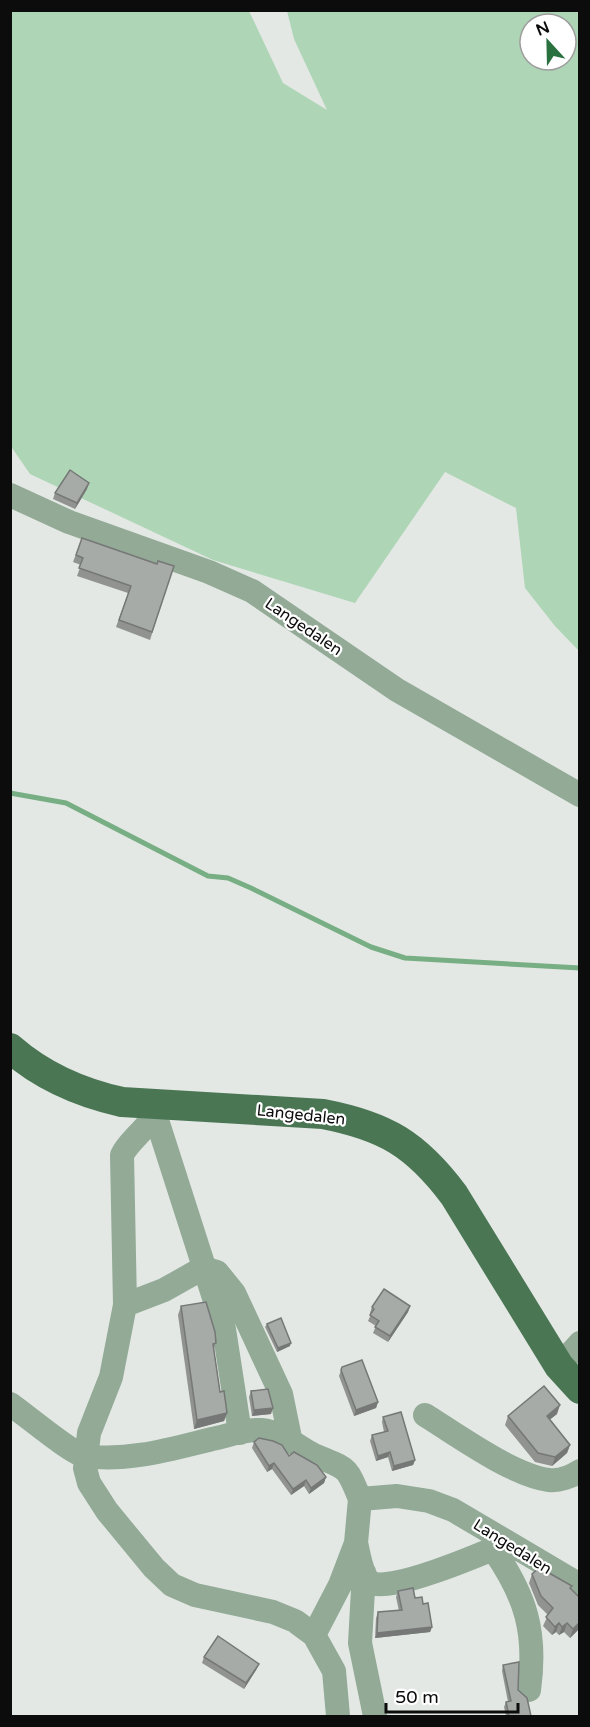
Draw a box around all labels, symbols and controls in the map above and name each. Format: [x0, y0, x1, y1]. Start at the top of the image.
north arrow [518, 12, 578, 72]
text: N [533, 17, 552, 41]
street label: Langedalen [261, 594, 346, 660]
street label: Langedalen [256, 1100, 346, 1130]
street label: Langedalen [469, 1515, 556, 1579]
scale bar [386, 1676, 518, 1714]
text: 50 m [395, 1686, 439, 1708]

